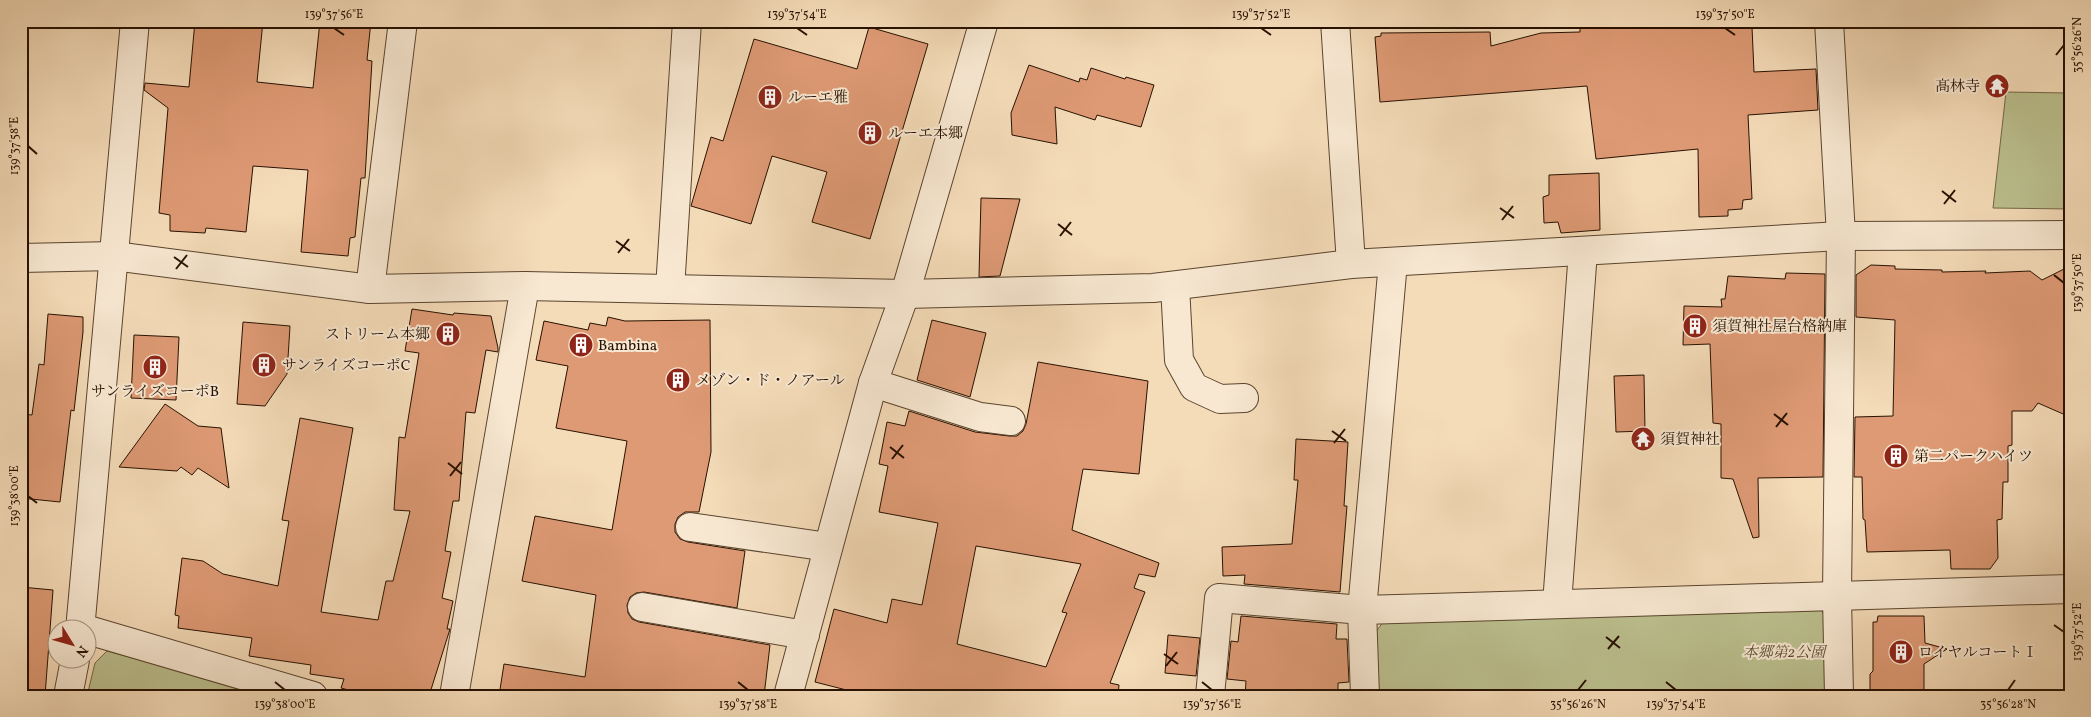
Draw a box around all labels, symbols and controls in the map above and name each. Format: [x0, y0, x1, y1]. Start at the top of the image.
text: 139°37'56"E [305, 7, 363, 23]
text: 139°37'54"E [767, 7, 827, 23]
text: 139°37'52"E [1232, 7, 1290, 23]
text: 139°37'50"E [1695, 7, 1755, 23]
text: 35°56'26"N [2070, 17, 2086, 73]
temple icon: 髙林寺 [1984, 73, 2010, 99]
place label: 髙林寺 [1935, 77, 1980, 98]
building icon: ルーエ雅 [757, 84, 783, 110]
place label: ルーエ雅 [788, 88, 848, 109]
text: 139°37'58"E [7, 117, 23, 175]
building icon: ルーエ本郷 [857, 120, 883, 146]
place label: ルーエ本郷 [888, 124, 963, 145]
text: 139°37'50"E [2070, 253, 2086, 313]
building icon: 須賀神社屋台格納庫 [1682, 313, 1708, 339]
place label: 須賀神社屋台格納庫 [1712, 317, 1847, 338]
building icon: ストリーム本郷 [435, 321, 461, 347]
place label: ストリーム本郷 [325, 325, 430, 346]
building icon: Bambina [568, 332, 594, 358]
place label: Bambina [598, 336, 657, 357]
building icon: サンライズコーポC [251, 352, 277, 378]
building icon: サンライズコーポB [142, 354, 168, 380]
place label: サンライズコーポC [282, 356, 411, 377]
building icon: メゾン・ド・ノアール [665, 367, 691, 393]
place label: メゾン・ド・ノアール [696, 371, 845, 392]
place label: サンライズコーポB [91, 382, 219, 403]
temple icon: 須賀神社 [1630, 426, 1656, 452]
place label: 須賀神社 [1660, 430, 1720, 451]
building icon: 第二パークハイツ [1883, 443, 1909, 469]
place label: 第二パークハイツ [1914, 447, 2033, 468]
text: 139°38'00"E [7, 465, 23, 527]
text: 139°37'52"E [2070, 603, 2086, 661]
north arrow [48, 620, 98, 670]
building icon: ロイヤルコートⅠ [1888, 639, 1914, 665]
text: N [71, 641, 92, 661]
park label: 本郷第2公園 [1743, 643, 1828, 664]
place label: ロイヤルコートⅠ [1918, 643, 2037, 664]
text: 139°38'00"E [254, 697, 316, 713]
text: 139°37'58"E [719, 697, 777, 713]
text: 139°37'56"E [1183, 697, 1241, 713]
text: 35°56'26"N [1550, 697, 1606, 713]
text: 139°37'54"E [1646, 697, 1706, 713]
text: 35°56'28"N [1980, 697, 2036, 713]

